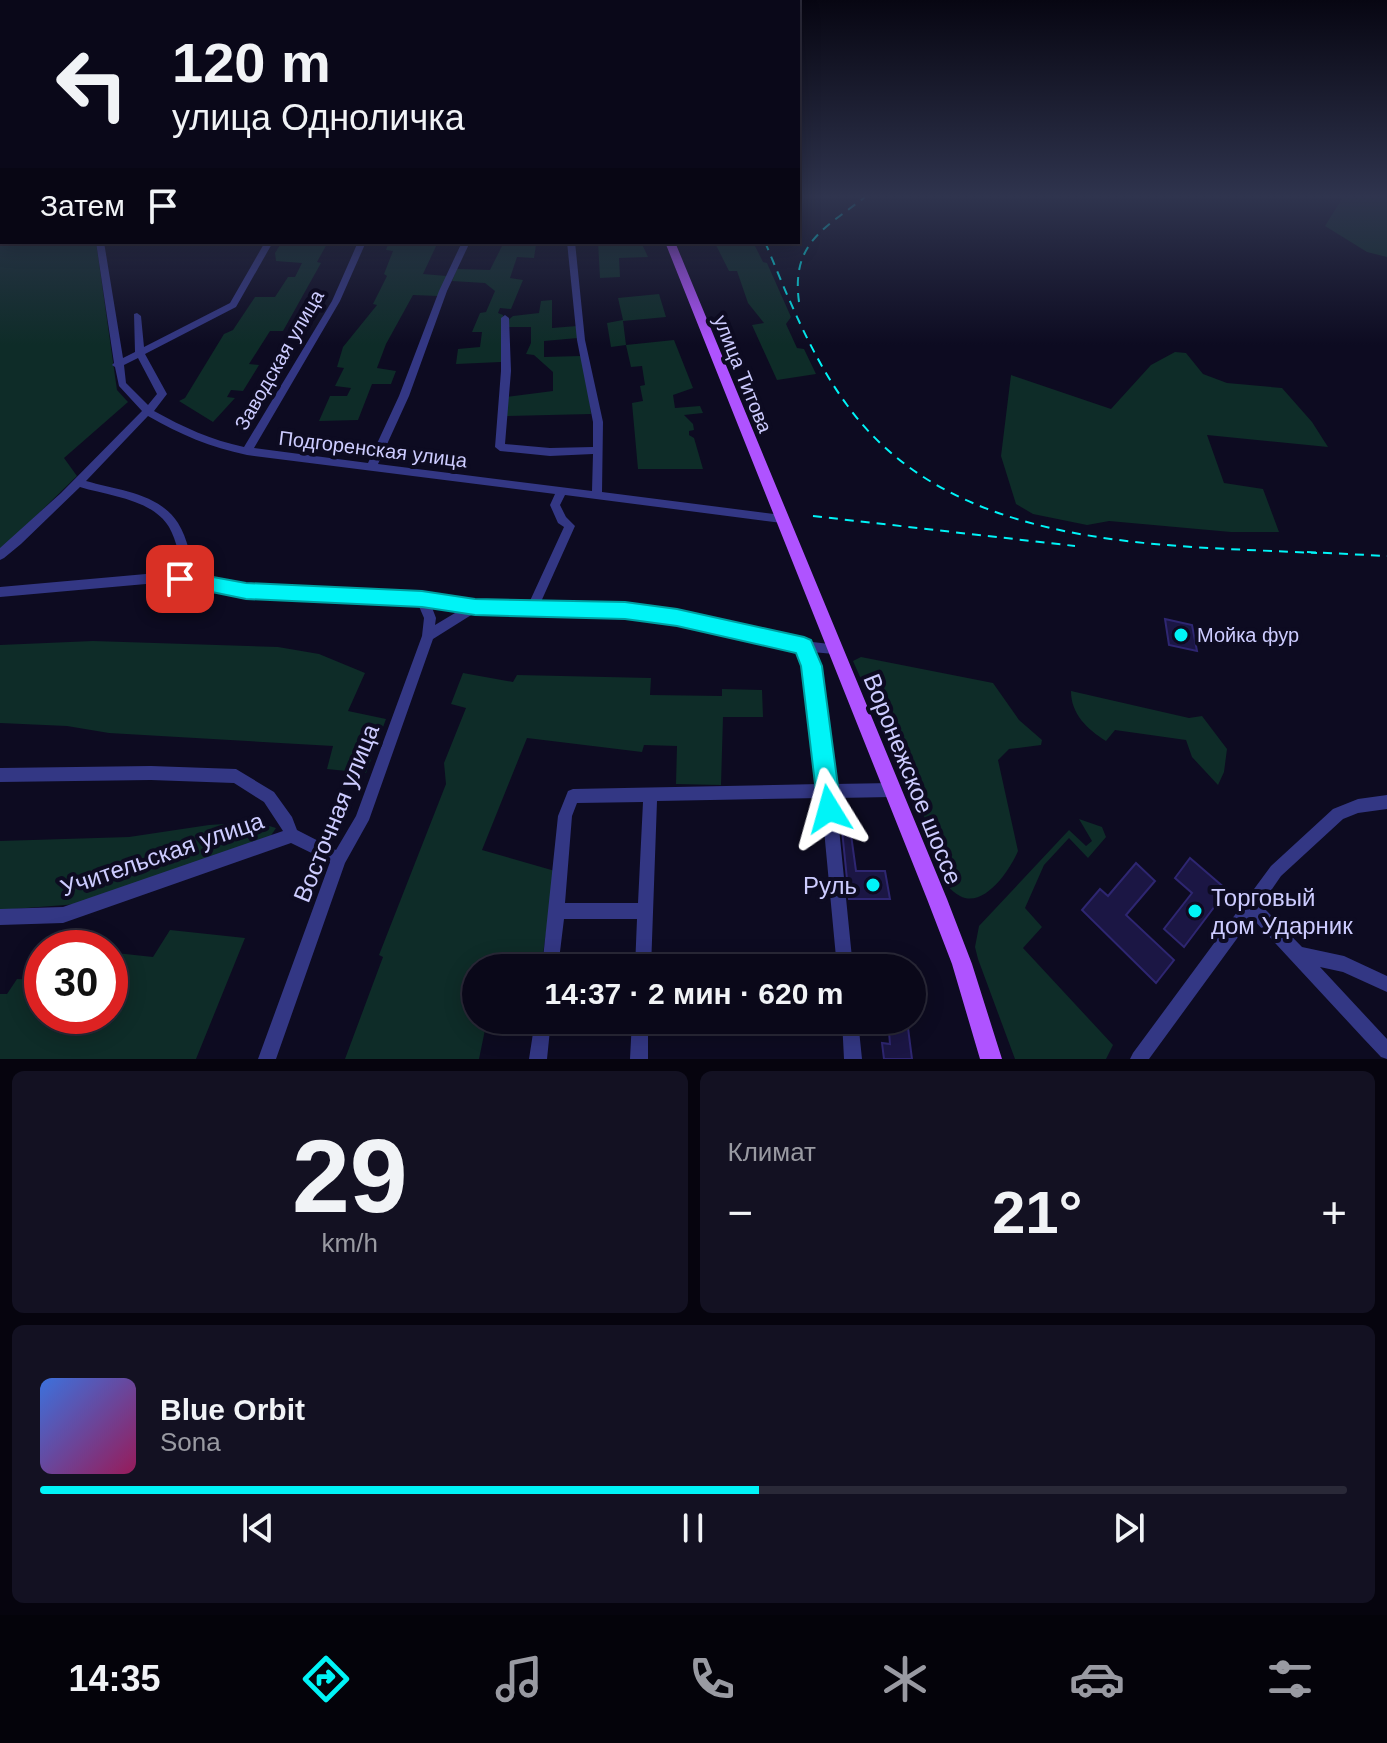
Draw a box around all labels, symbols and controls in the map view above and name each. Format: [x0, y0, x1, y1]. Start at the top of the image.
text: 120 m [172, 31, 331, 94]
icon: left [40, 32, 144, 136]
text: улица Одноличка [172, 97, 465, 138]
icon: arrive [141, 184, 185, 228]
text: Затем [40, 189, 125, 222]
street label: Заводская улица [230, 285, 328, 434]
street label: улица Титова [709, 312, 777, 437]
street label: Подгоренская улица [278, 427, 469, 472]
pin [146, 545, 214, 613]
icon: arrive [158, 557, 202, 601]
place label: Мойка фур [1197, 624, 1299, 646]
marker: Мойка фур [1172, 626, 1190, 644]
street label: Воронежское шоссе [858, 670, 968, 888]
street label: Восточная улица [288, 719, 384, 906]
position arrow [787, 767, 871, 851]
street label: Учительская улица [57, 806, 268, 901]
place label: Руль [803, 872, 857, 899]
marker: Руль [864, 876, 882, 894]
place label: Торговый дом Ударник [1211, 884, 1353, 939]
marker: Торговый дом Ударник [1186, 902, 1204, 920]
speed limit sign: 30 [24, 930, 128, 1034]
text: 14:37 · 2 мин · 620 m [545, 977, 843, 1010]
text: 29 [292, 1118, 408, 1234]
text: Климат [728, 1137, 816, 1167]
text: 21° [992, 1179, 1083, 1246]
text: − [728, 1188, 753, 1237]
text: + [1321, 1188, 1347, 1237]
text: km/h [322, 1228, 378, 1258]
text: Blue Orbit [160, 1393, 305, 1426]
text: Sona [160, 1427, 221, 1457]
icon: previous [236, 1506, 280, 1550]
icon: pause [671, 1506, 715, 1550]
icon: next [1107, 1506, 1151, 1550]
icon: directions [298, 1651, 354, 1707]
icon: music [491, 1651, 547, 1707]
icon: phone [684, 1651, 740, 1707]
icon: climate [877, 1651, 933, 1707]
icon: car [1069, 1651, 1125, 1707]
icon: filters [1262, 1651, 1318, 1707]
text: 14:35 [68, 1658, 161, 1699]

